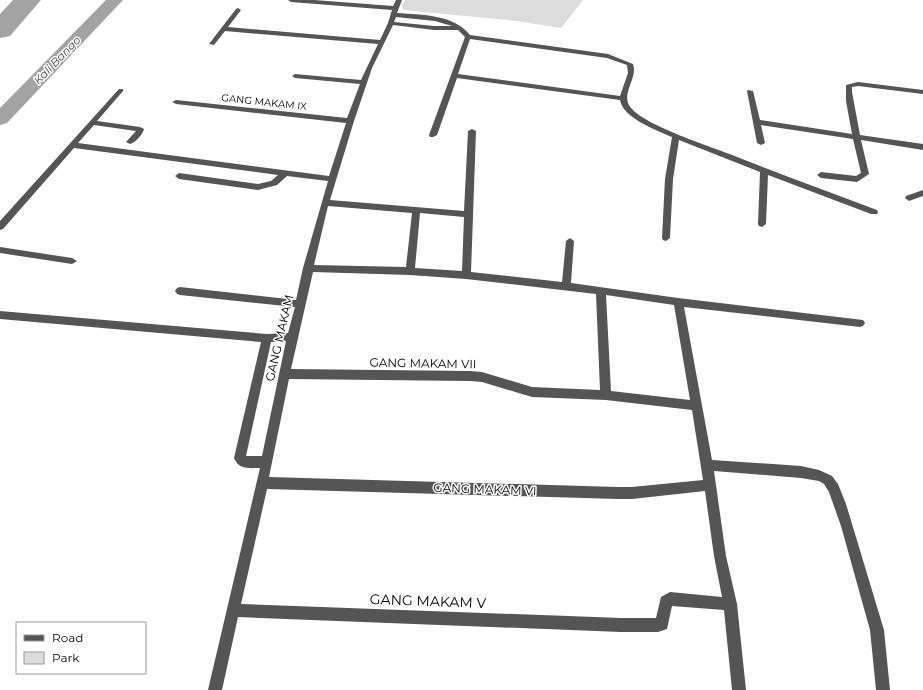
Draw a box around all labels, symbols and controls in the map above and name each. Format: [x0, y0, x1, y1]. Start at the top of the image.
water label: Kali Bango [31, 33, 83, 87]
street label: GANG MAKAM IX [221, 91, 308, 113]
street label: GANG MAKAM [262, 293, 296, 383]
street label: GANG MAKAM VII [369, 355, 477, 371]
street label: GANG MAKAM VI [433, 480, 537, 498]
street label: GANG MAKAM V [369, 590, 487, 612]
legend [16, 622, 146, 674]
text: Road [52, 630, 83, 645]
text: Park [52, 650, 80, 665]

